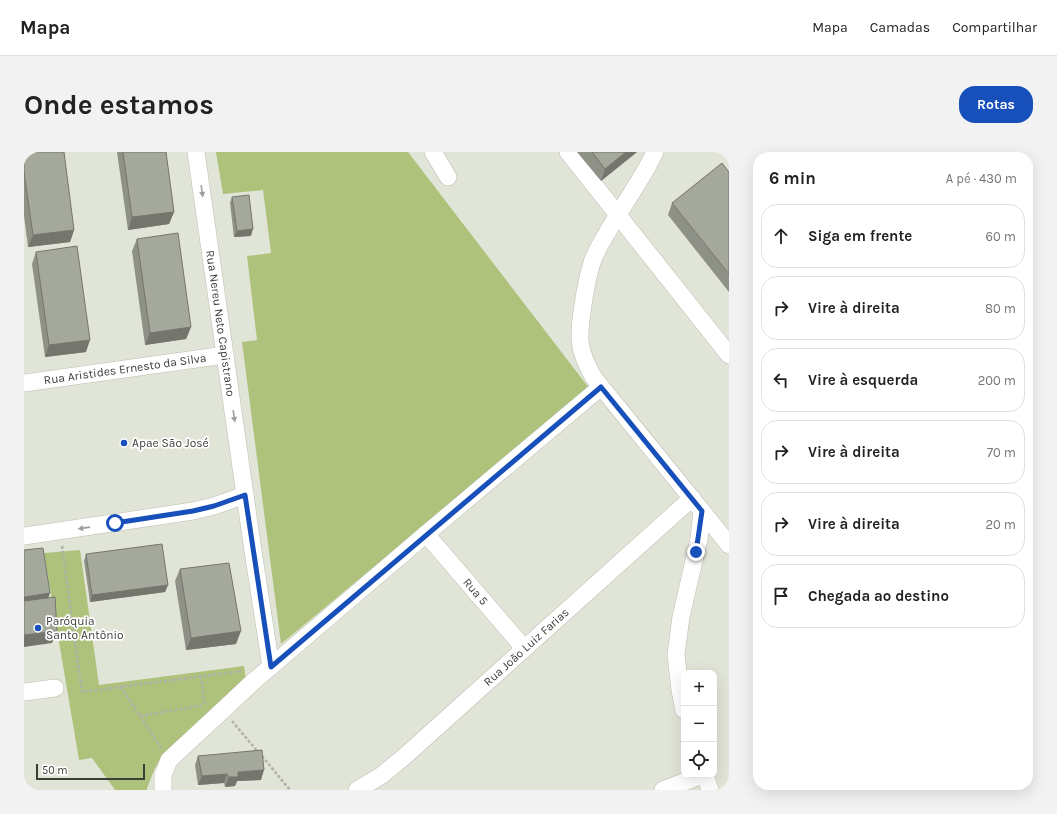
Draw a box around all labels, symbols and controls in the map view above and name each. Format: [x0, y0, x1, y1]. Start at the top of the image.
text: Mapa [20, 17, 70, 39]
text: Mapa [812, 19, 848, 36]
text: Camadas [870, 19, 930, 36]
text: Compartilhar [952, 19, 1037, 36]
button: Rotas [959, 86, 1033, 123]
text: Onde estamos [24, 88, 214, 121]
text: 6 min [769, 168, 816, 188]
text: A pé · 430 m [946, 171, 1017, 186]
one-way arrow [199, 185, 205, 197]
icon: ahead [770, 225, 792, 247]
text: Siga em frente [808, 227, 912, 245]
text: 60 m [986, 229, 1016, 244]
street label: Rua Nereu Neto Capistrano [203, 249, 238, 397]
icon: right [770, 297, 792, 319]
text: Vire à direita [808, 299, 900, 317]
text: 80 m [985, 301, 1016, 316]
street label: Rua Aristides Ernesto da Silva [43, 351, 207, 387]
icon: left [770, 369, 792, 391]
text: Vire à esquerda [808, 371, 918, 389]
text: 200 m [978, 373, 1016, 388]
one-way arrow [231, 410, 237, 422]
place label: Apae São José [132, 436, 209, 450]
marker: Apae São José [119, 438, 129, 448]
icon: right [770, 441, 792, 463]
text: Vire à direita [808, 443, 900, 461]
text: 70 m [987, 445, 1016, 460]
icon: right [770, 513, 792, 535]
route start [106, 514, 124, 532]
text: Vire à direita [808, 515, 900, 533]
text: 20 m [986, 517, 1016, 532]
one-way arrow [78, 525, 90, 531]
route end [687, 543, 705, 561]
street label: Rua 5 [460, 575, 491, 608]
icon: arrive [770, 585, 792, 607]
text: Chegada ao destino [808, 587, 949, 605]
street label: Rua João Luiz Farias [481, 605, 572, 689]
place label: Paróquia Santo Antônio [46, 614, 124, 642]
marker: Paróquia Santo Antônio [33, 623, 43, 633]
map controls [681, 670, 717, 778]
button: + [681, 670, 717, 706]
button: − [681, 706, 717, 742]
button: locate [681, 742, 717, 778]
scale bar [36, 762, 145, 781]
text: 50 m [42, 764, 68, 777]

